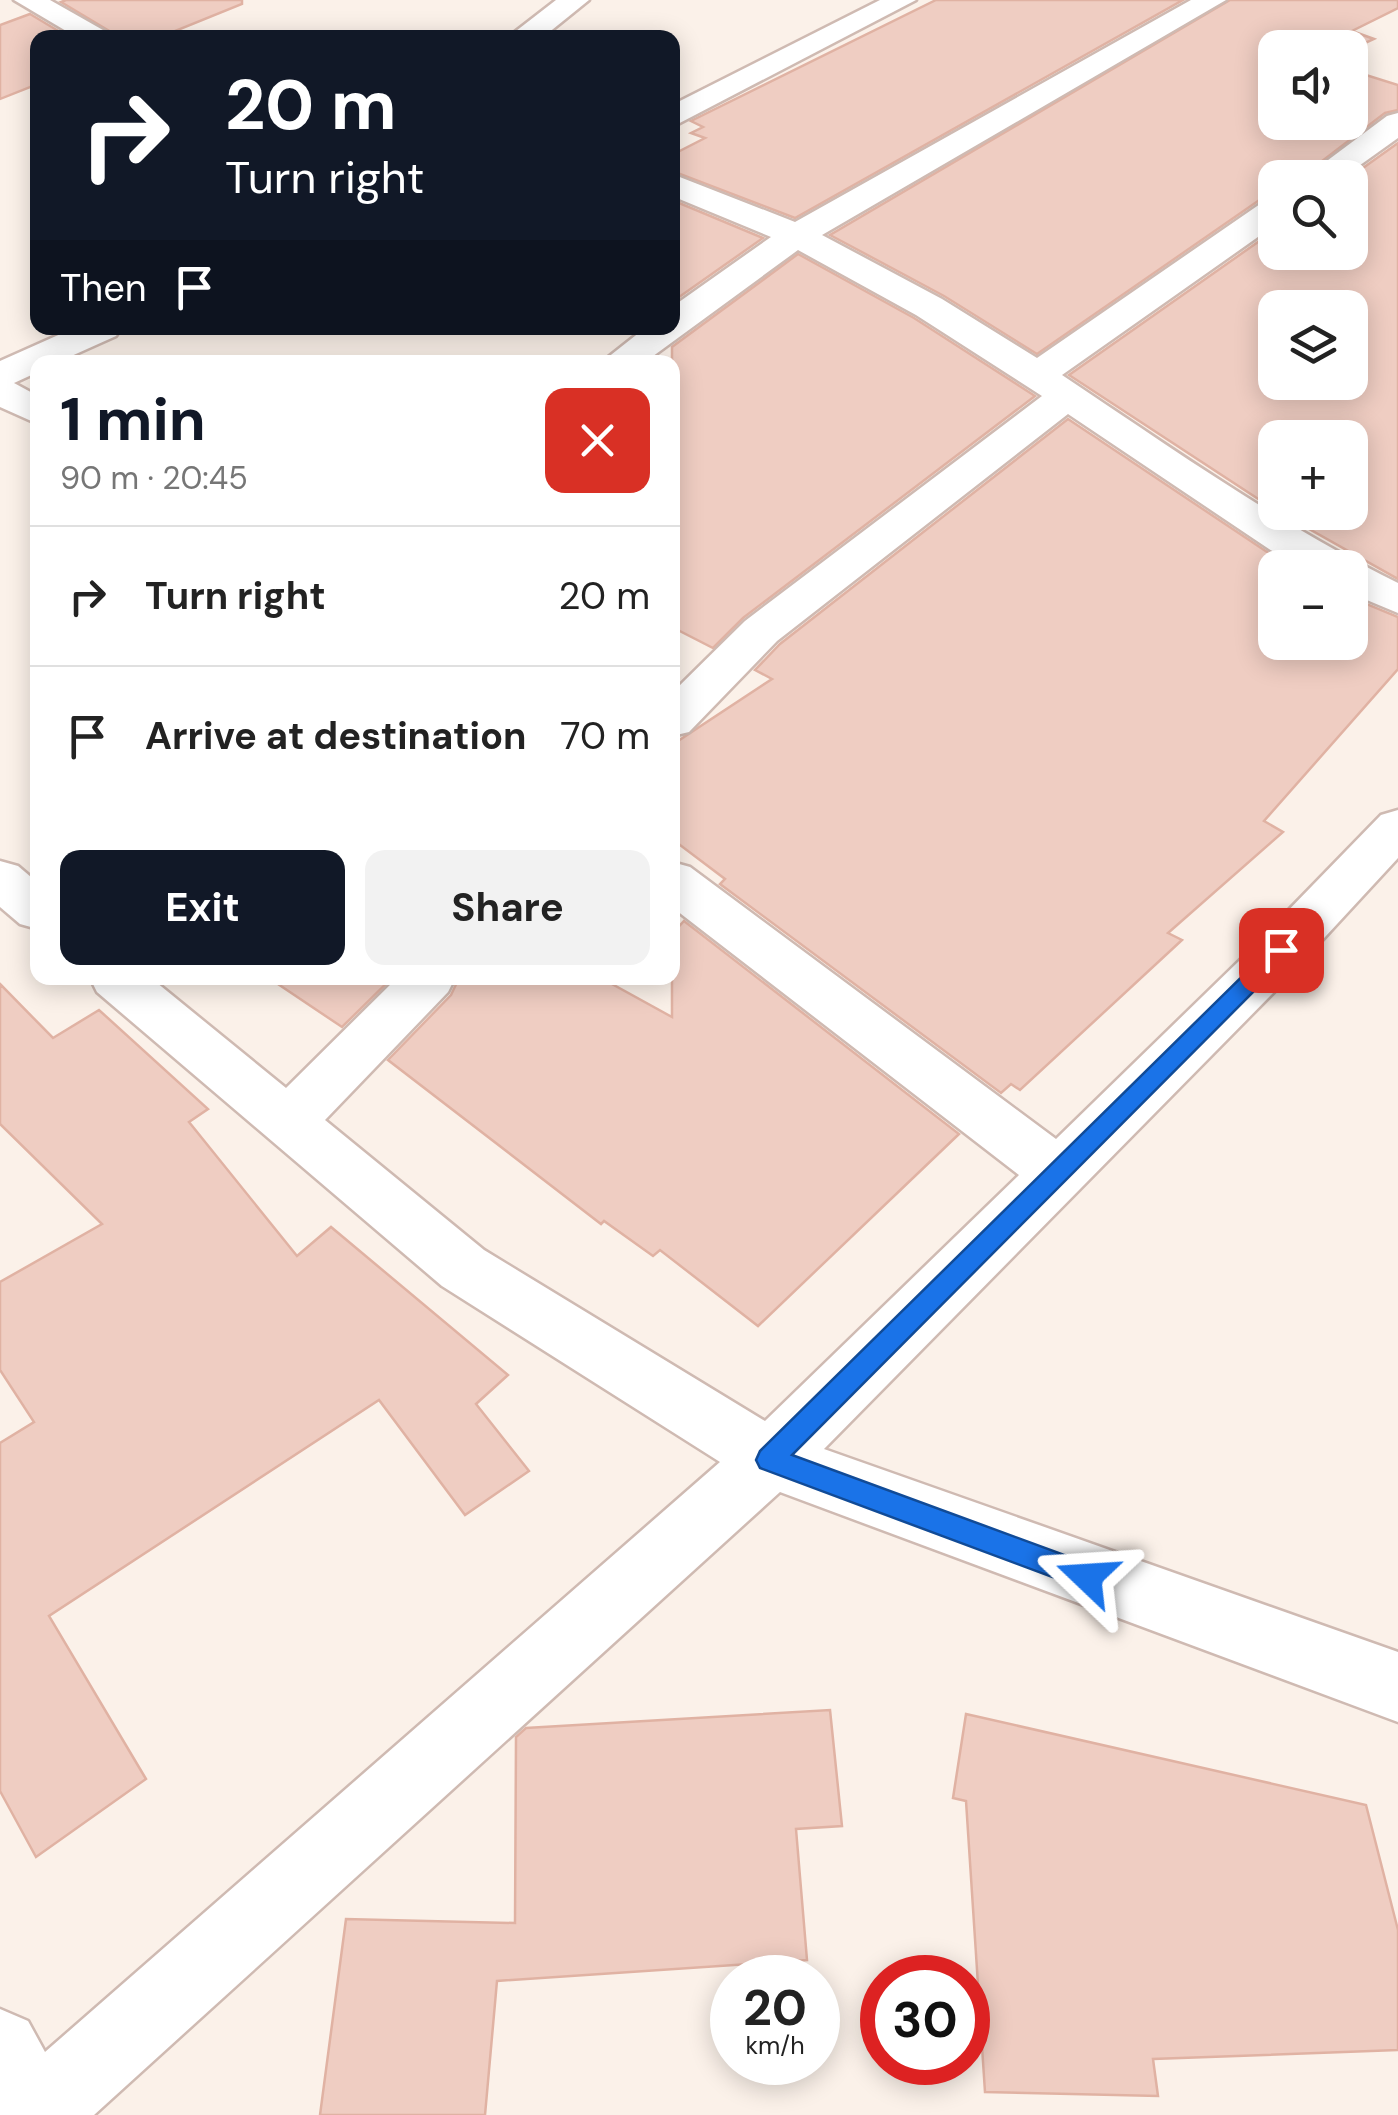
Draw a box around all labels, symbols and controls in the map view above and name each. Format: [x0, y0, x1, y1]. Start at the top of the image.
map controls [1258, 30, 1368, 660]
button: sound [1258, 30, 1368, 140]
text: 20 m [225, 60, 397, 151]
icon: right [60, 70, 190, 200]
text: Turn right [225, 148, 424, 207]
button: search [1258, 160, 1368, 270]
icon: arrive [167, 260, 222, 315]
text: Then [60, 263, 147, 313]
button: layers [1258, 290, 1368, 400]
text: 1 min [60, 380, 206, 459]
button: close [545, 388, 650, 493]
button: + [1258, 420, 1368, 530]
text: 90 m · 20:45 [60, 457, 248, 499]
button: − [1258, 550, 1368, 660]
icon: right [60, 569, 115, 624]
text: Turn right [145, 571, 326, 621]
text: 20 m [559, 571, 650, 621]
icon: arrive [60, 709, 115, 764]
text: Arrive at destination [145, 711, 527, 761]
text: 70 m [560, 711, 650, 761]
button: Exit [60, 850, 345, 965]
button: Share [365, 850, 650, 965]
pin [1239, 908, 1324, 993]
icon: arrive [1254, 923, 1309, 978]
position arrow [1035, 1525, 1139, 1629]
speed limit sign: 30 [860, 1955, 990, 2085]
text: 20 [743, 1975, 807, 2041]
text: km/h [745, 2029, 805, 2062]

